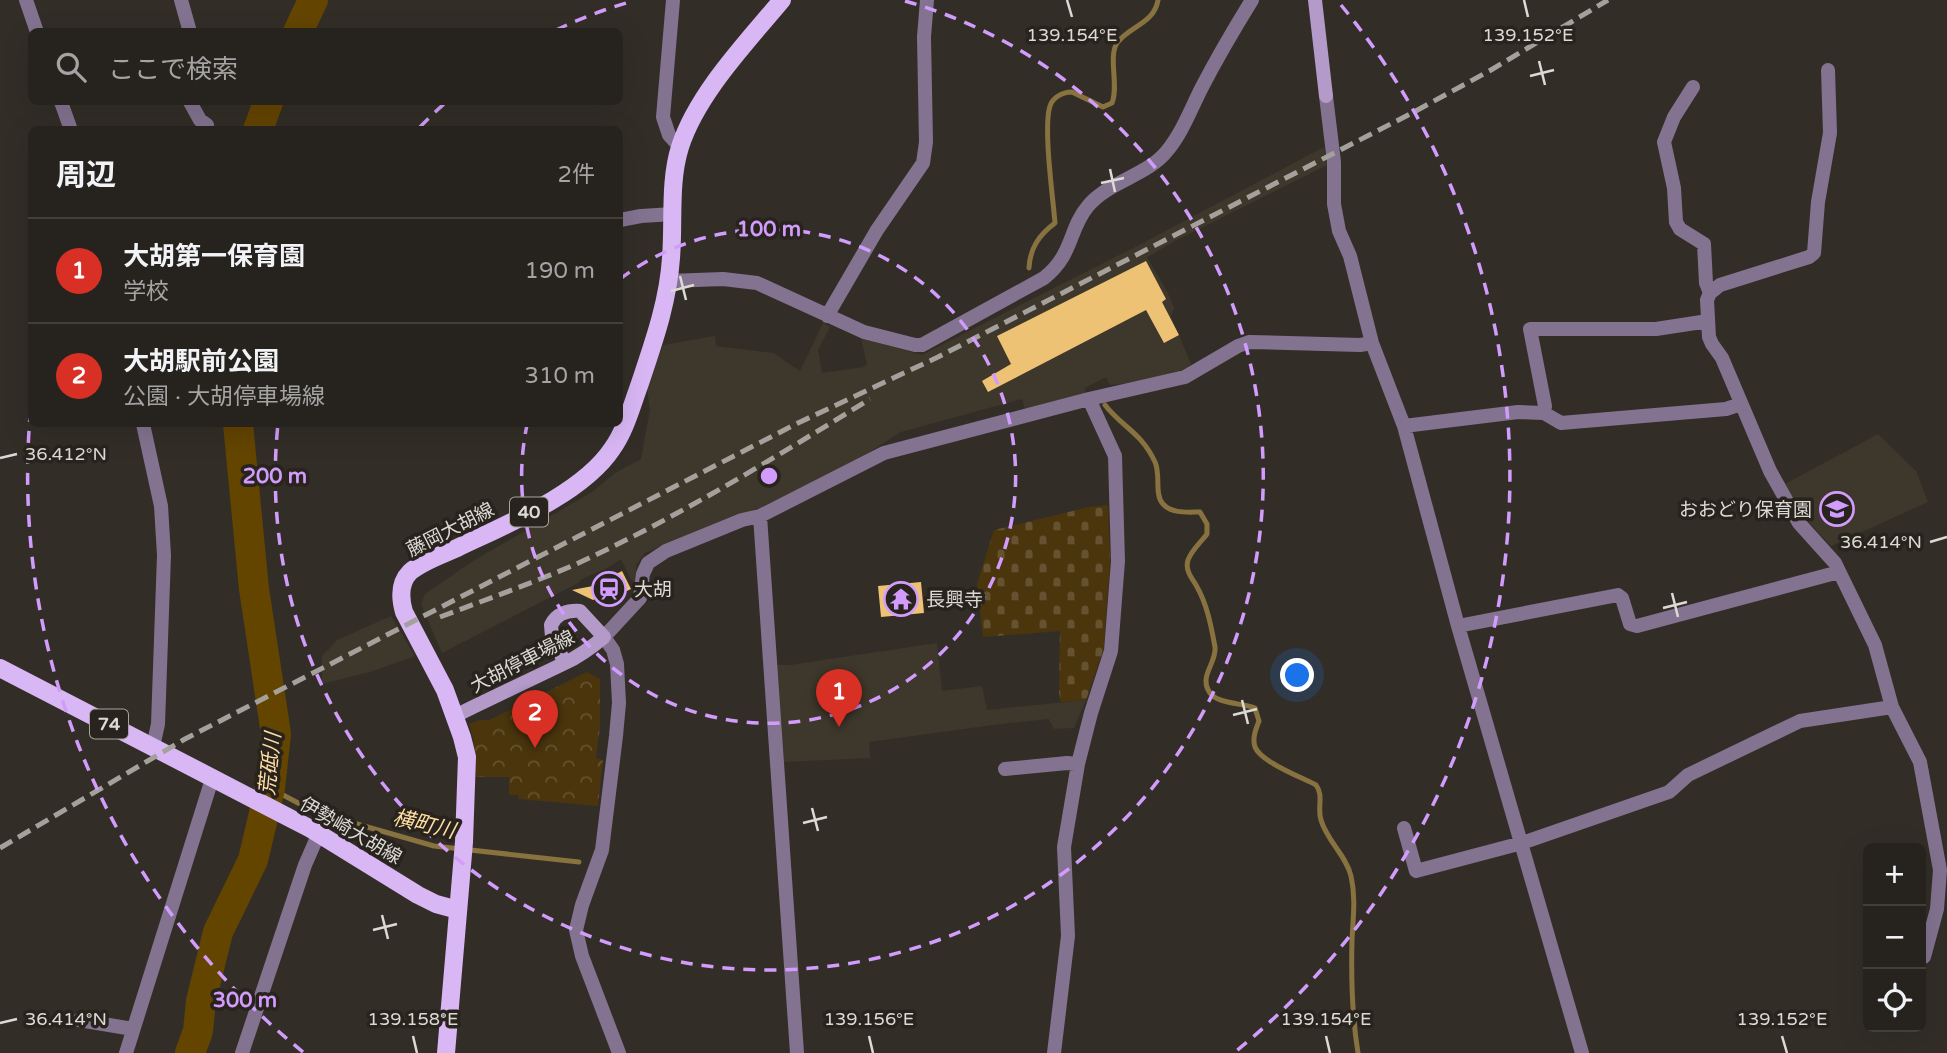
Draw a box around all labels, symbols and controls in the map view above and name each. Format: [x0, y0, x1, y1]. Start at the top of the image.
text: 139.154°E [1027, 24, 1117, 46]
text: 139.152°E [1483, 24, 1573, 46]
search box [28, 28, 623, 105]
icon: search [52, 48, 90, 86]
text: ここで検索 [108, 54, 238, 85]
text: 周辺 [56, 157, 116, 194]
text: 2件 [558, 161, 595, 189]
text: 100 m [737, 217, 801, 242]
text: 大胡第一保育園 [123, 241, 305, 272]
text: 1 [72, 257, 86, 285]
text: 190 m [525, 257, 595, 285]
text: 学校 [123, 278, 169, 306]
text: 大胡駅前公園 [123, 346, 279, 377]
text: 2 [72, 362, 86, 390]
text: 310 m [525, 362, 595, 390]
text: 公園 · 大胡停車場線 [123, 383, 325, 411]
text: 36.412°N [25, 443, 107, 465]
text: 200 m [243, 464, 307, 489]
centre of rings [757, 464, 781, 488]
school or university icon: おおどり保育園 [1818, 490, 1856, 528]
road number: 40 [510, 498, 548, 526]
street label: 藤岡大胡線 [403, 499, 498, 561]
place label: おおどり保育園 [1679, 499, 1812, 521]
text: 36.414°N [1840, 531, 1922, 553]
station icon: 大胡 [590, 570, 628, 608]
place label: 大胡 [634, 579, 672, 601]
temple icon: 長興寺 [882, 580, 920, 618]
place label: 長興寺 [926, 589, 983, 611]
street label: 大胡停車場線 [467, 626, 578, 698]
your location [1280, 658, 1314, 692]
pin: 1 [816, 669, 862, 727]
pin: 2 [512, 690, 558, 748]
road number: 74 [90, 710, 128, 738]
water label: 荒砥川 [255, 729, 286, 797]
street label: 伊勢崎大胡線 [296, 793, 405, 869]
water label: 横町川 [390, 805, 459, 844]
map controls [1863, 843, 1926, 1032]
button: + [1863, 843, 1926, 906]
button: − [1863, 906, 1926, 969]
button: locate [1863, 969, 1926, 1032]
text: 300 m [213, 988, 277, 1013]
text: 36.414°N [25, 1008, 107, 1030]
text: 139.158°E [368, 1008, 458, 1030]
text: 139.156°E [824, 1008, 914, 1030]
text: 139.154°E [1281, 1008, 1371, 1030]
text: 139.152°E [1737, 1008, 1827, 1030]

